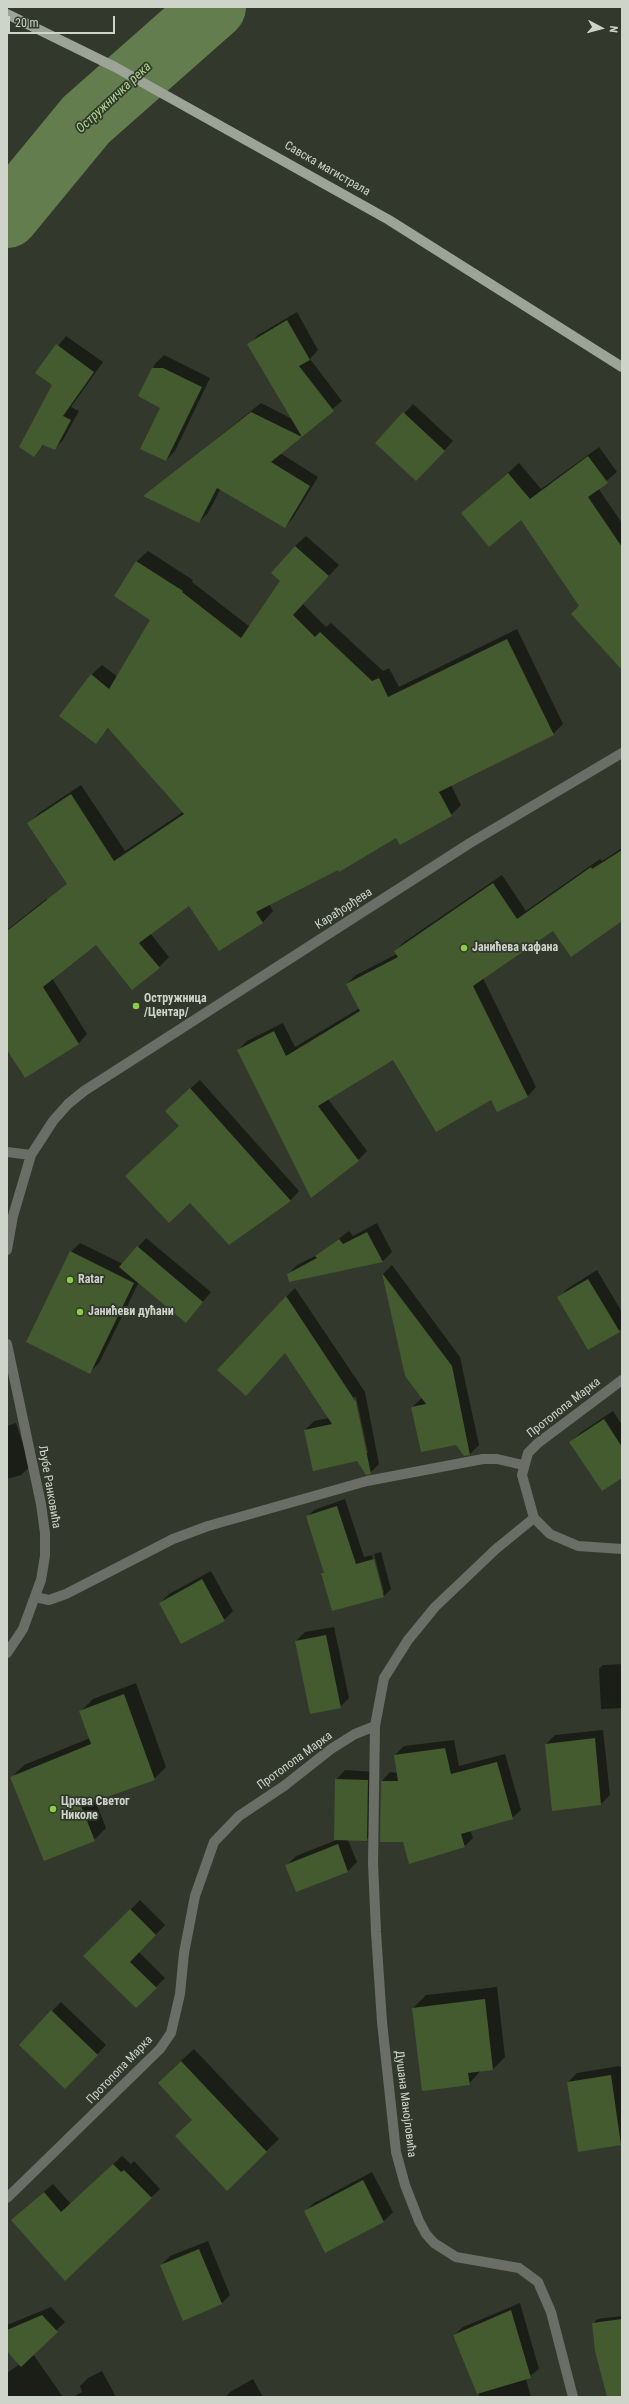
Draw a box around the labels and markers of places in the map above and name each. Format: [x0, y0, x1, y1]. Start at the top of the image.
place label: Јанићева кафана [472, 941, 558, 955]
marker: Јанићева кафана [459, 943, 469, 953]
place label: Остружница /Центар/ [144, 992, 207, 1020]
marker: Остружница /Центар/ [131, 1001, 141, 1011]
place label: Ratar [78, 1273, 104, 1287]
marker: Ratar [65, 1275, 75, 1285]
place label: Јанићеви дућани [88, 1305, 174, 1319]
marker: Јанићеви дућани [75, 1307, 85, 1317]
place label: Црква Светог Николе [61, 1795, 130, 1823]
marker: Црква Светог Николе [48, 1804, 58, 1814]

